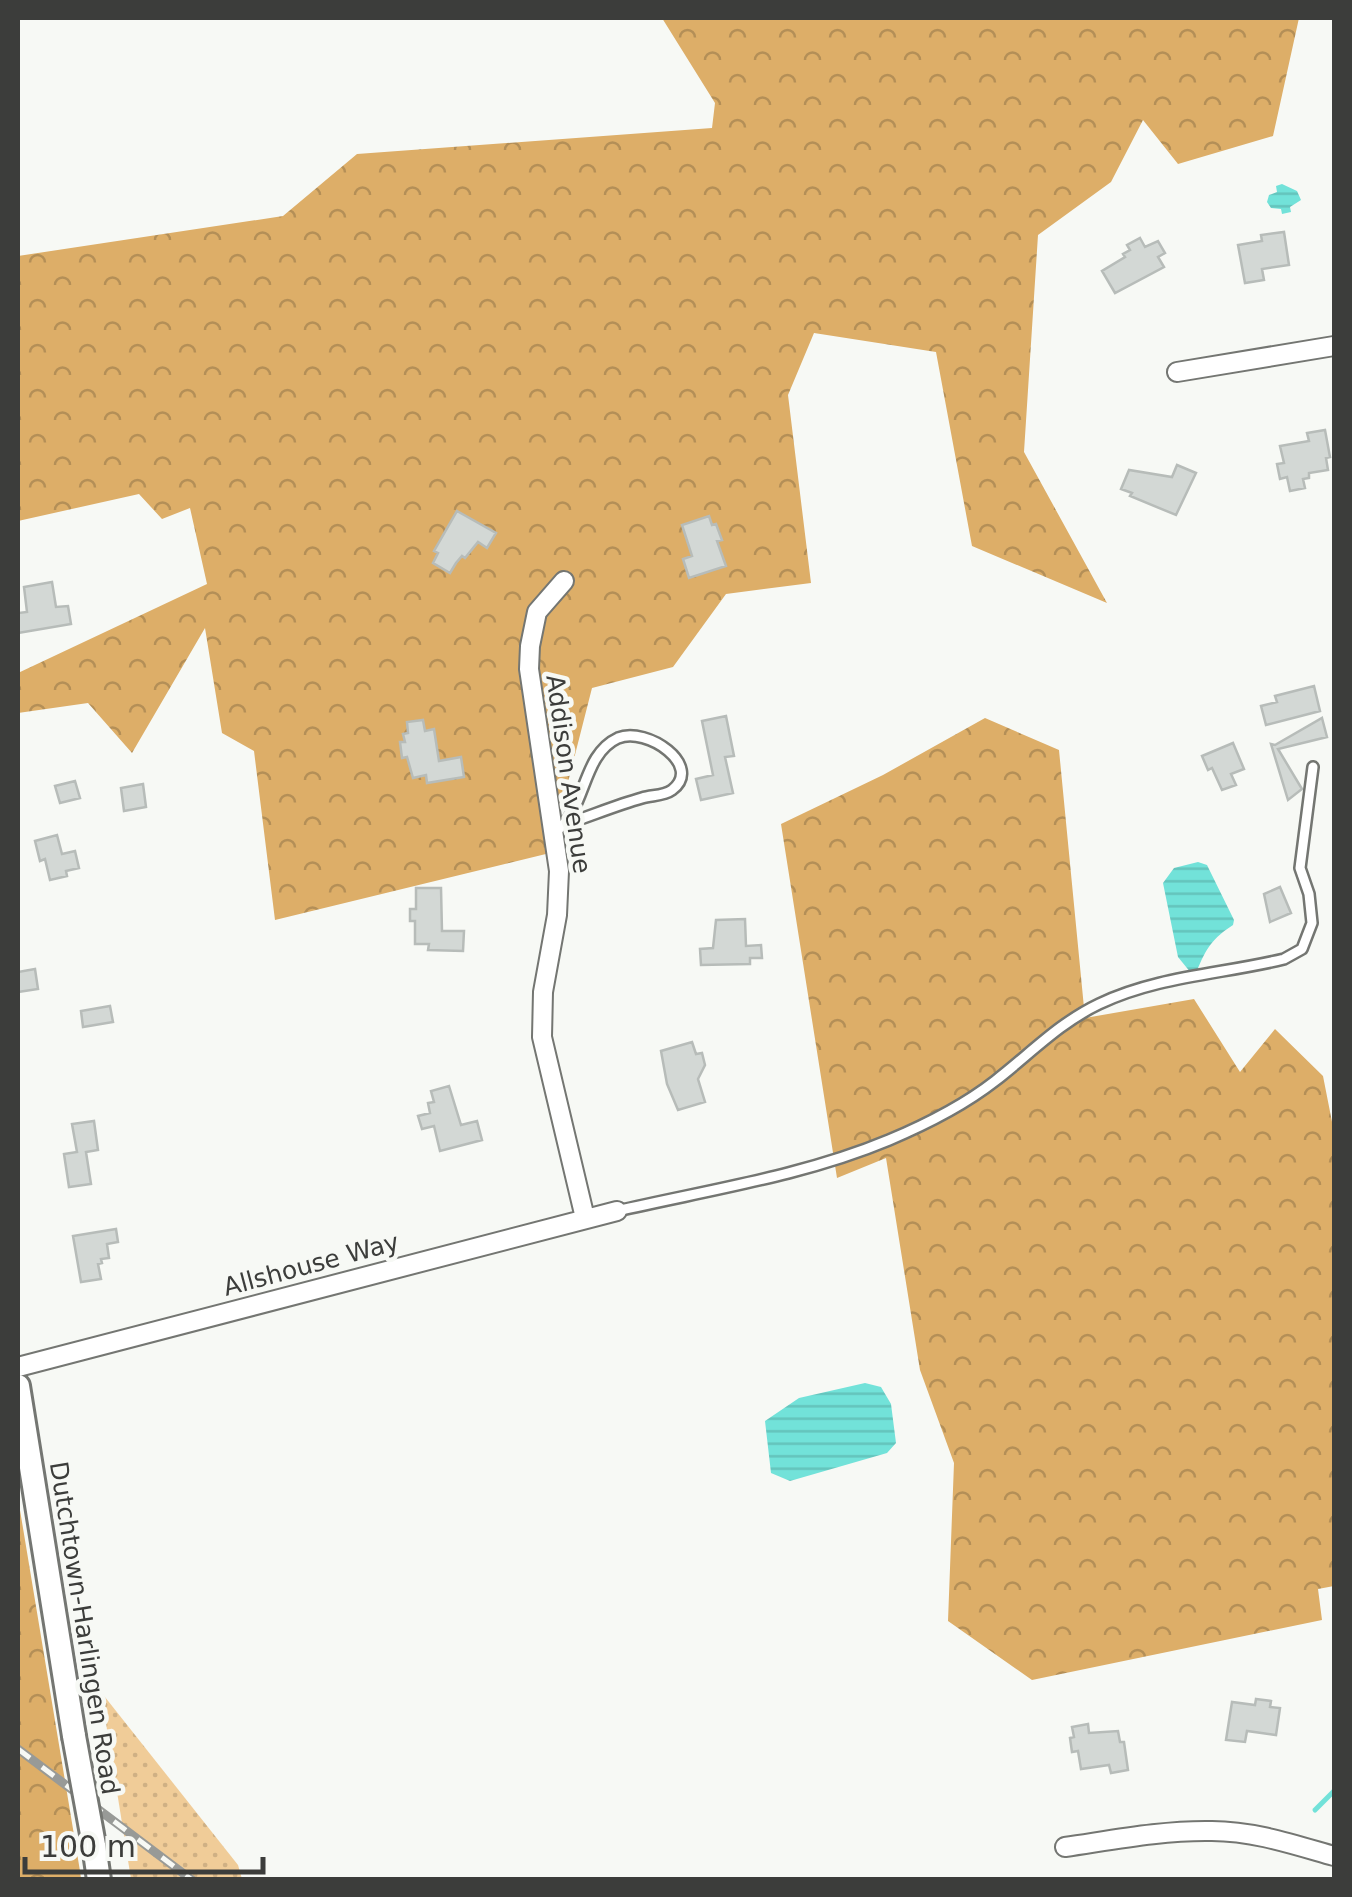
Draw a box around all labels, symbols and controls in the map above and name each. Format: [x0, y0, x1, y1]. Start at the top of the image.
street label: Addison Avenue [540, 673, 597, 875]
street label: Allshouse Way [220, 1227, 402, 1302]
street label: Dutchtown-Harlingen Road [44, 1459, 125, 1797]
scale bar [25, 1812, 262, 1874]
text: 100 m [40, 1829, 136, 1864]

